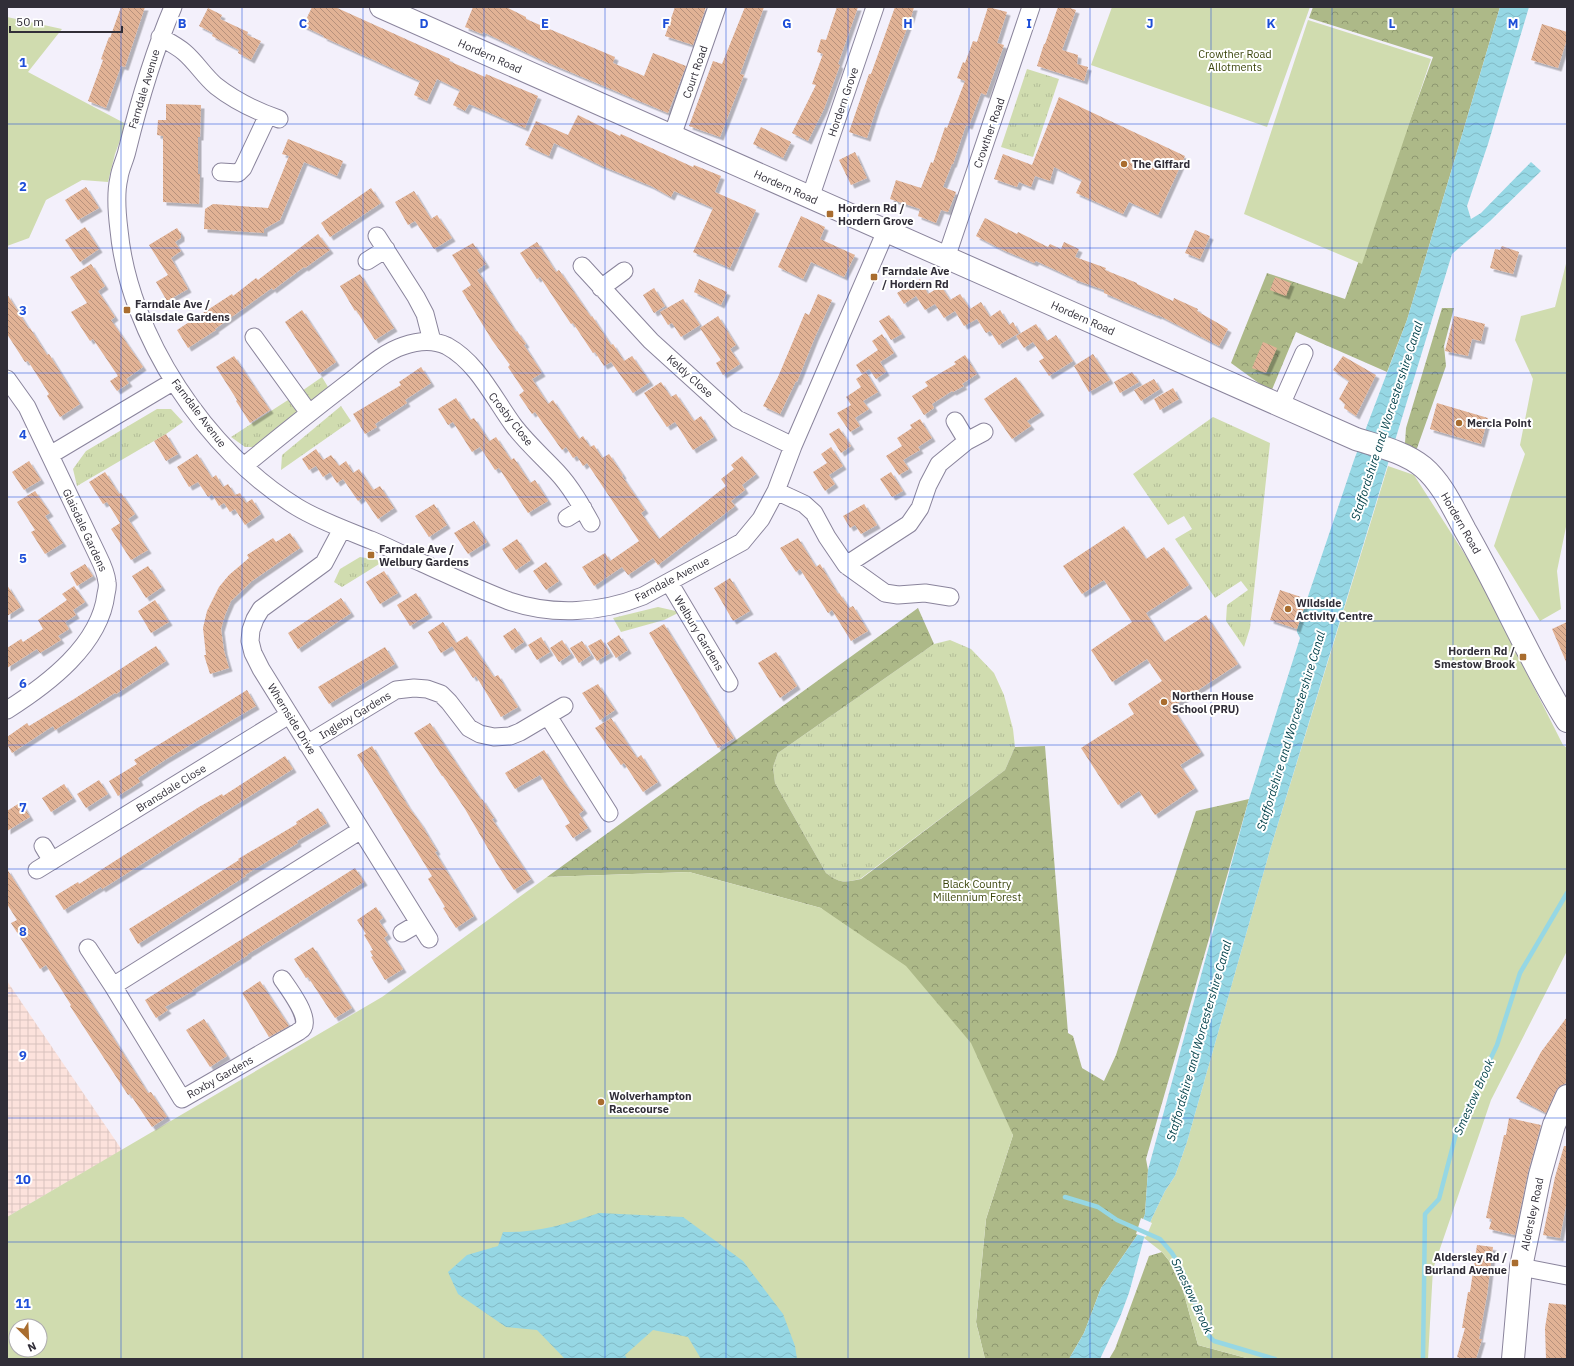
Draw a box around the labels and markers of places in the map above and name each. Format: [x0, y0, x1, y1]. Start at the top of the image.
place label: The Giffard [1132, 157, 1190, 171]
marker: The Giffard [1119, 159, 1129, 169]
place label: Hordern Rd / Hordern Grove [838, 201, 913, 228]
marker: Hordern Rd / Hordern Grove [825, 209, 835, 219]
place label: Farndale Ave / Hordern Rd [882, 264, 950, 291]
marker: Farndale Ave / Hordern Rd [869, 272, 879, 282]
place label: Farndale Ave / Glaisdale Gardens [135, 297, 230, 324]
marker: Farndale Ave / Glaisdale Gardens [122, 305, 132, 315]
place label: Mercia Point [1467, 416, 1531, 430]
marker: Mercia Point [1454, 418, 1464, 428]
place label: Farndale Ave / Welbury Gardens [379, 542, 469, 569]
marker: Farndale Ave / Welbury Gardens [366, 550, 376, 560]
place label: Wildside Activity Centre [1296, 596, 1373, 623]
marker: Wildside Activity Centre [1283, 604, 1293, 614]
place label: Hordern Rd / Smestow Brook [1434, 644, 1516, 671]
marker: Hordern Rd / Smestow Brook [1518, 652, 1528, 662]
place label: Northern House School (PRU) [1172, 689, 1254, 716]
marker: Northern House School (PRU) [1159, 697, 1169, 707]
place label: Wolverhampton Racecourse [609, 1089, 692, 1116]
marker: Wolverhampton Racecourse [596, 1097, 606, 1107]
place label: Aldersley Rd / Burland Avenue [1425, 1250, 1507, 1277]
marker: Aldersley Rd / Burland Avenue [1510, 1258, 1520, 1268]

